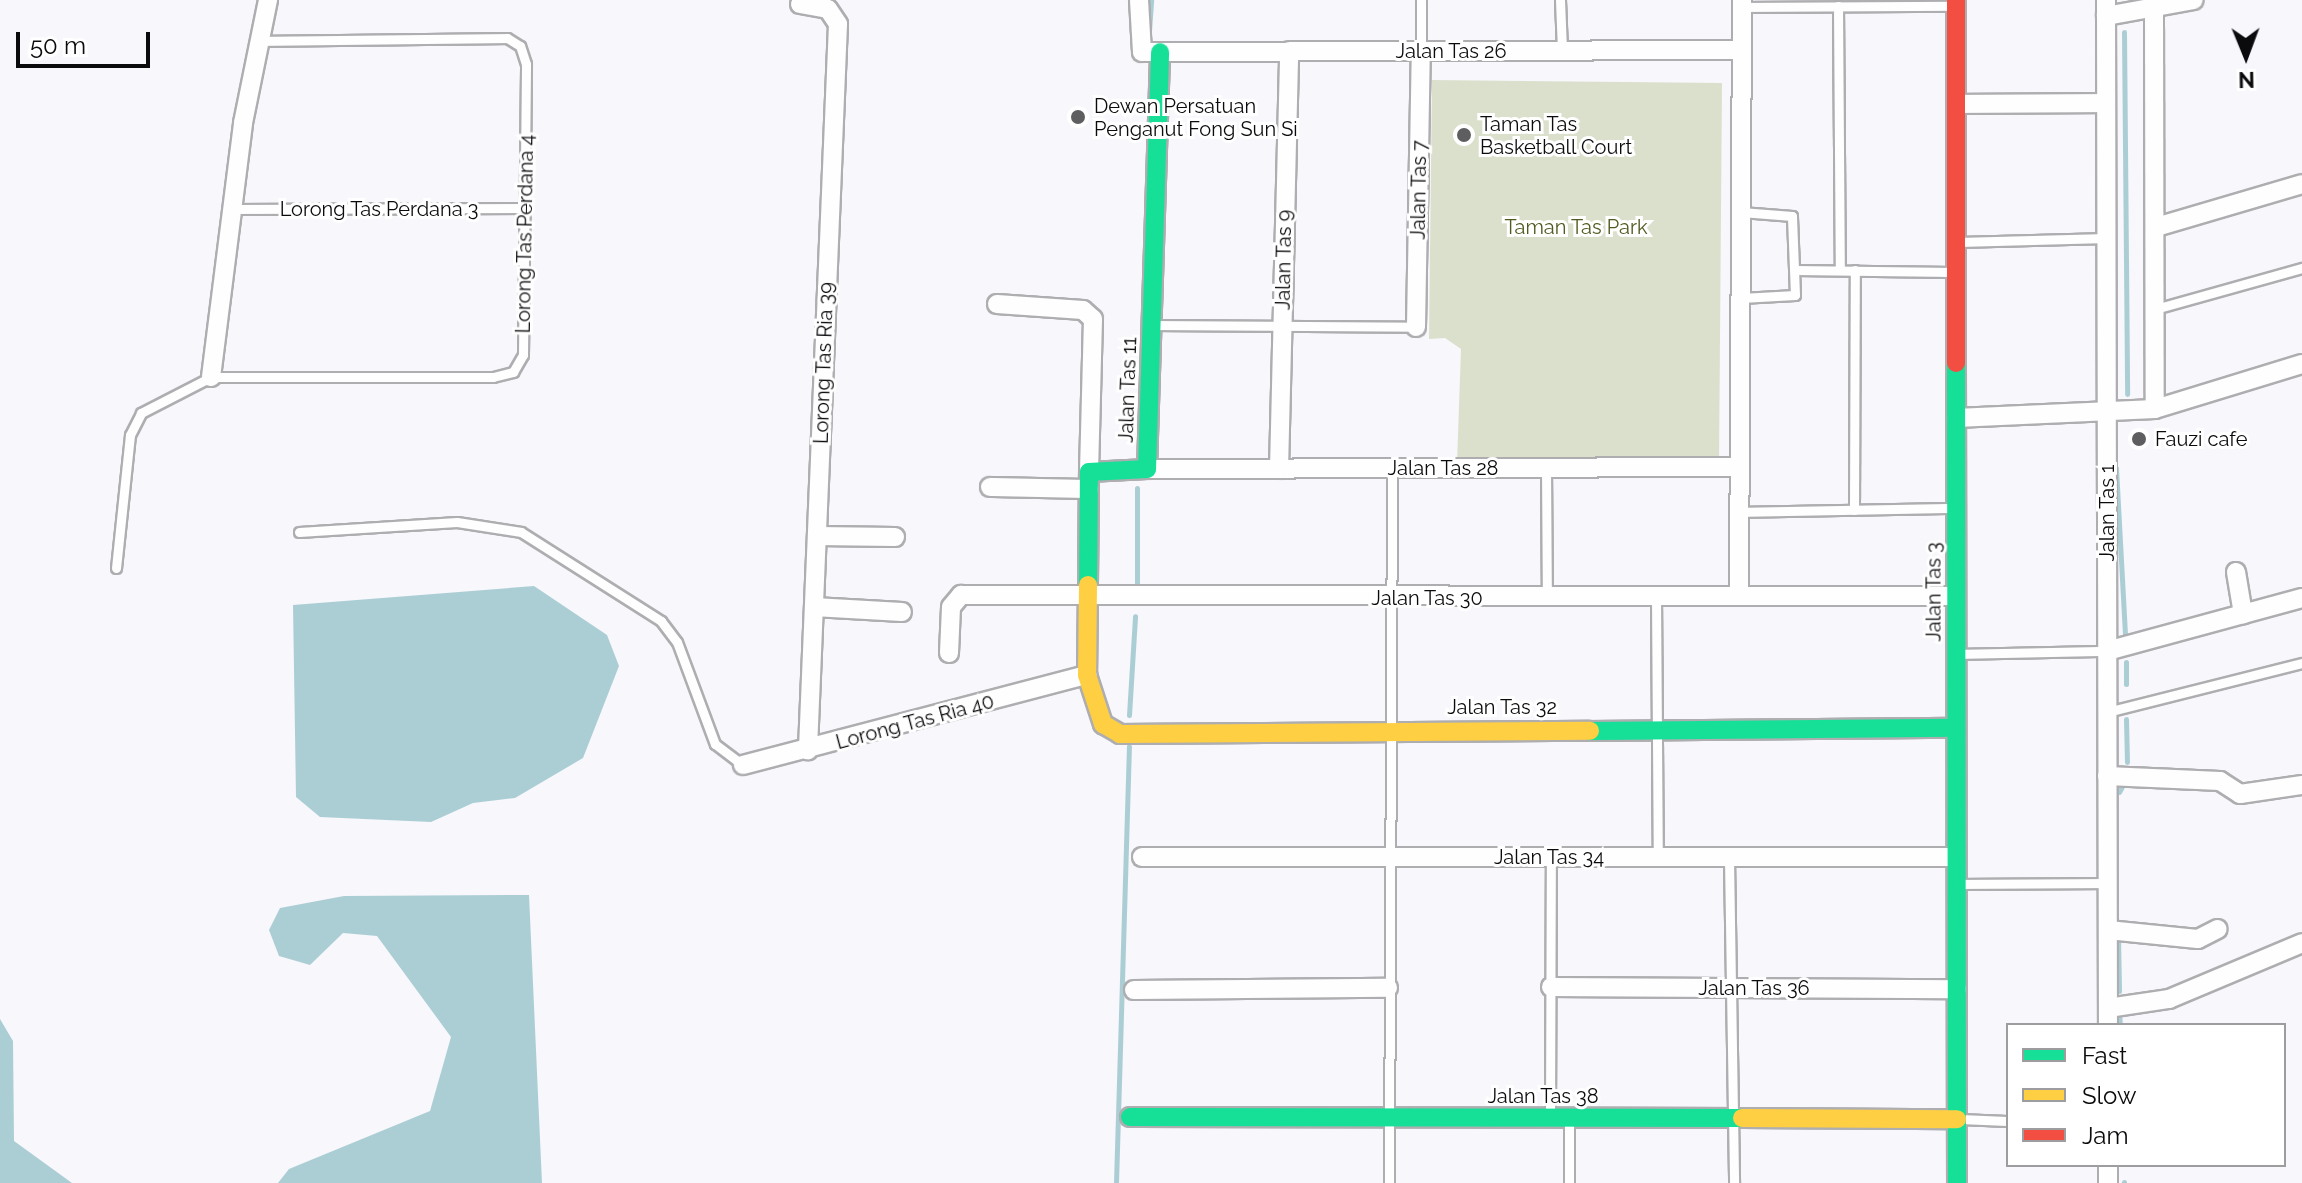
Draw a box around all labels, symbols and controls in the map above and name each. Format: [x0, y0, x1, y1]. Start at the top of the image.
scale bar [20, 16, 154, 66]
north arrow [2206, 16, 2286, 96]
text: 50 m [30, 31, 86, 60]
street label: Jalan Tas 26 [1395, 39, 1507, 63]
text: N [2238, 67, 2255, 93]
place label: Dewan Persatuan Penganut Fong Sun Si [1094, 94, 1298, 141]
marker: Dewan Persatuan Penganut Fong Sun Si [1069, 108, 1087, 126]
place label: Taman Tas Basketball Court [1480, 112, 1633, 159]
marker: Taman Tas Basketball Court [1455, 126, 1473, 144]
street label: Lorong Tas Perdana 4 [511, 134, 539, 334]
street label: Jalan Tas 7 [1406, 140, 1432, 240]
street label: Lorong Tas Perdana 3 [279, 197, 479, 221]
street label: Jalan Tas 9 [1271, 209, 1297, 311]
park label: Taman Tas Park [1504, 215, 1648, 239]
street label: Lorong Tas Ria 39 [809, 281, 839, 445]
street label: Jalan Tas 11 [1114, 336, 1142, 444]
place label: Fauzi cafe [2155, 427, 2247, 451]
marker: Fauzi cafe [2130, 430, 2148, 448]
street label: Jalan Tas 28 [1387, 456, 1499, 480]
street label: Jalan Tas 1 [2095, 464, 2119, 562]
street label: Jalan Tas 3 [1922, 542, 1946, 642]
street label: Jalan Tas 30 [1371, 586, 1483, 610]
street label: Lorong Tas Ria 40 [833, 689, 997, 755]
street label: Jalan Tas 32 [1447, 695, 1557, 719]
street label: Jalan Tas 34 [1494, 845, 1604, 869]
street label: Jalan Tas 36 [1698, 976, 1810, 1000]
legend [2006, 1023, 2286, 1167]
text: Fast [2082, 1041, 2127, 1070]
text: Slow [2082, 1081, 2136, 1110]
street label: Jalan Tas 38 [1487, 1084, 1599, 1108]
text: Jam [2082, 1121, 2128, 1150]

